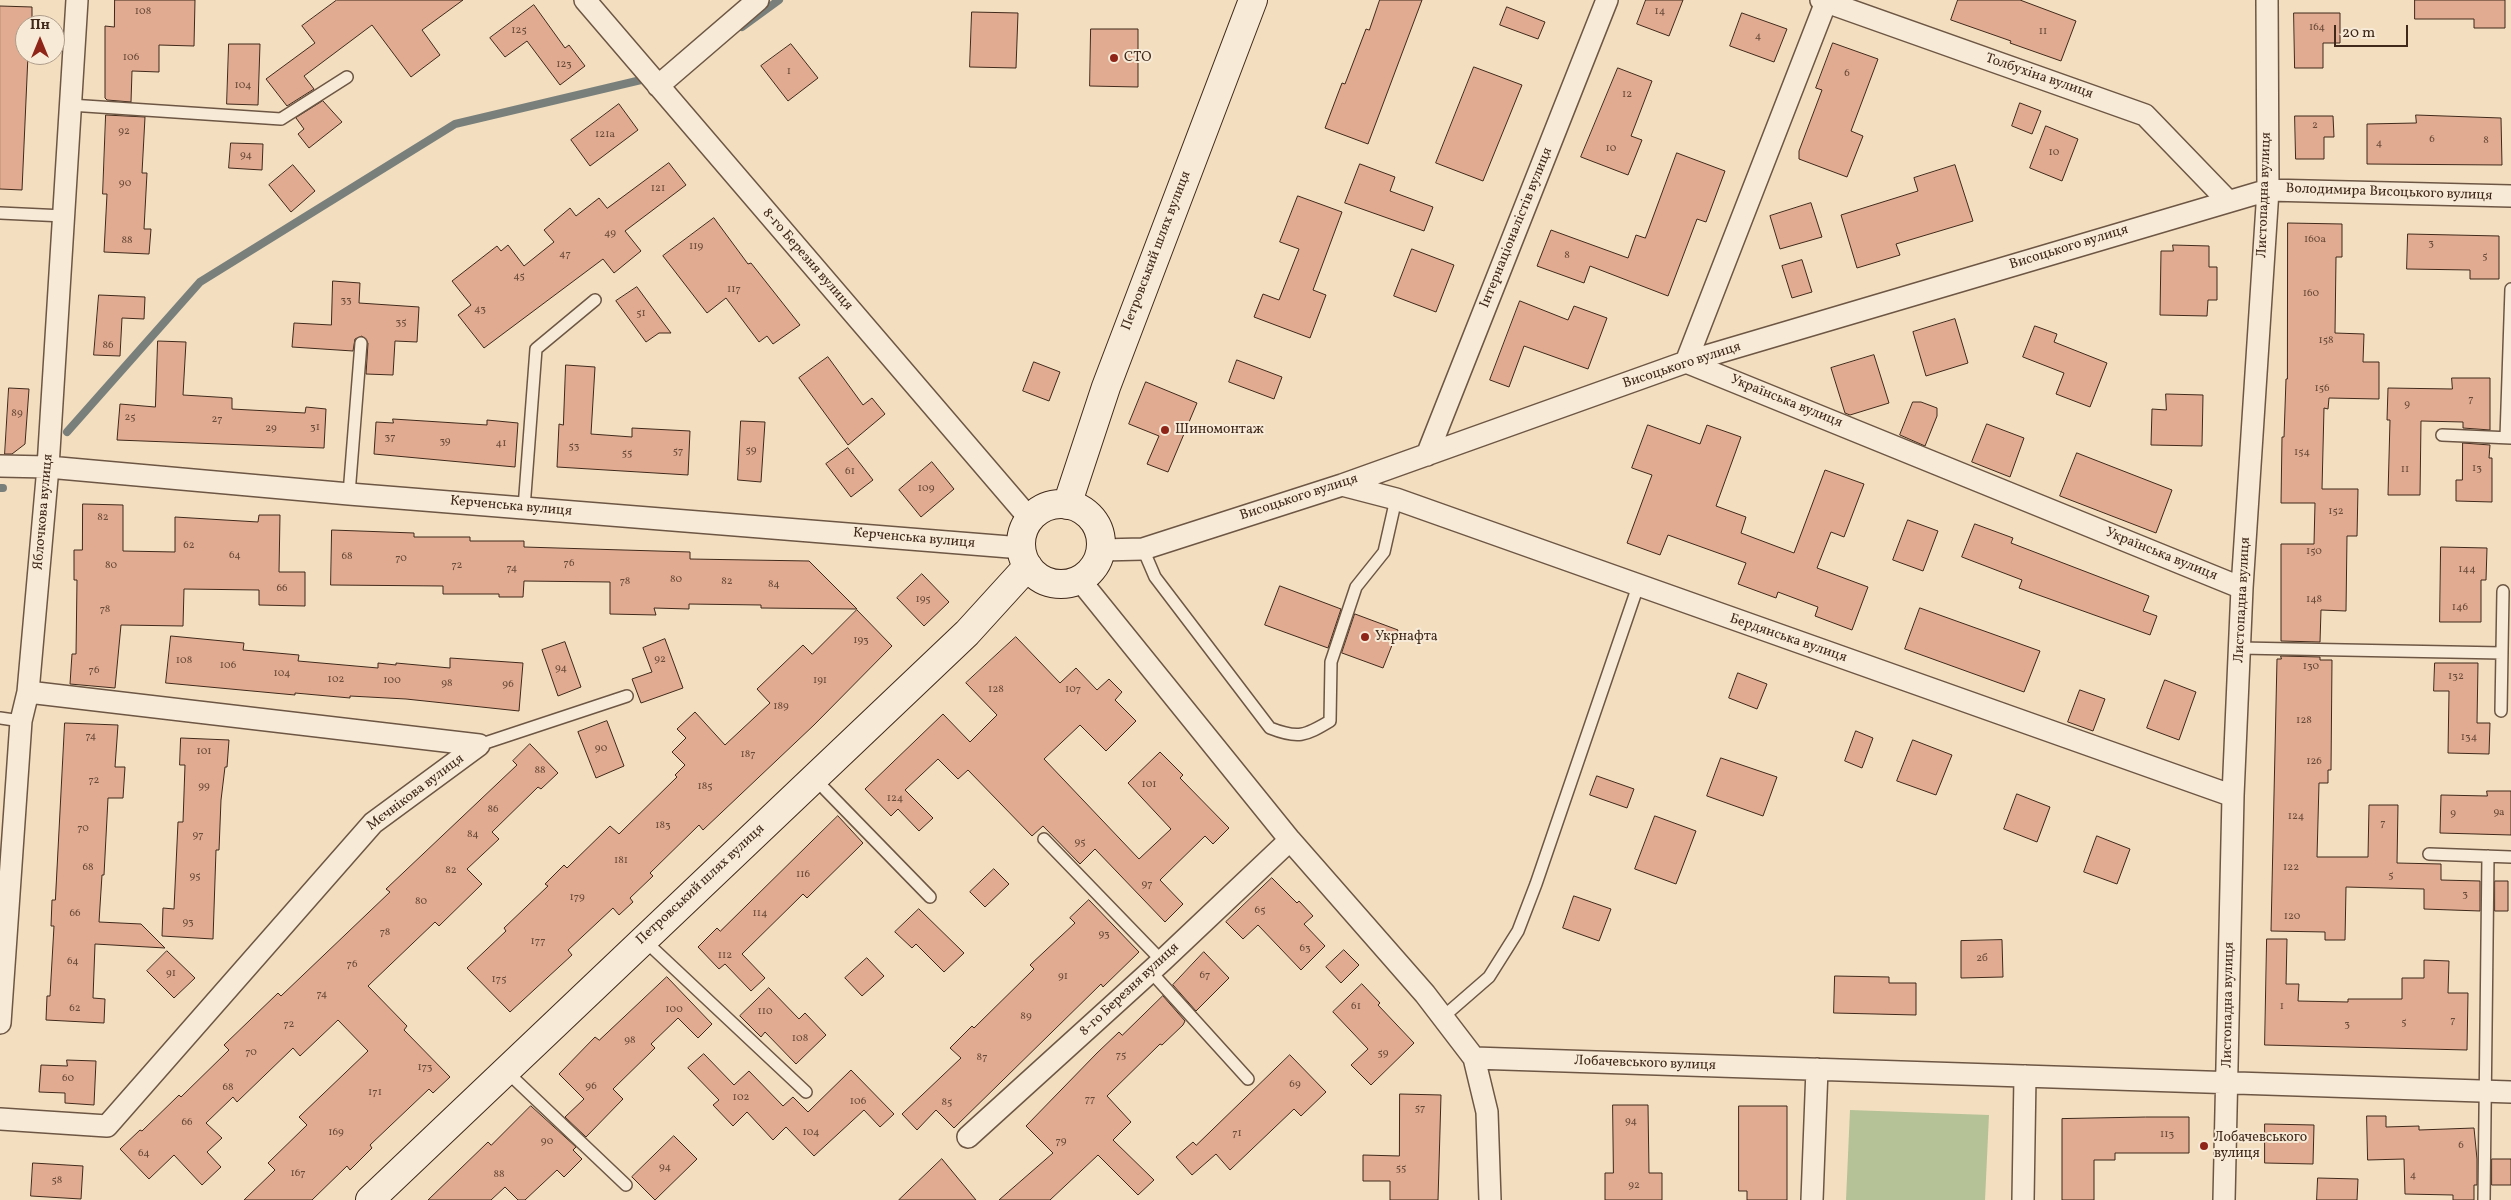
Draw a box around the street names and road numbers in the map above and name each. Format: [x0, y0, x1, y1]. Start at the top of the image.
street label: Толбухіна вулиця [1983, 51, 2095, 103]
street label: Листопадна вулиця [2254, 132, 2276, 258]
street label: Інтернаціоналістів вулиця [1477, 145, 1557, 311]
street label: Петровський шлях вулиця [1119, 169, 1195, 333]
street label: Володимира Висоцького вулиця [2285, 181, 2493, 205]
street label: 8-го Березня вулиця [758, 206, 856, 314]
street label: Висоцького вулиця [2008, 222, 2130, 274]
street label: Висоцького вулиця [1621, 339, 1743, 393]
street label: Українська вулиця [1727, 372, 1845, 432]
street label: Яблочкова вулиця [31, 453, 57, 571]
street label: Висоцького вулиця [1238, 471, 1360, 525]
street label: Керченська вулиця [449, 493, 573, 521]
street label: Керченська вулиця [852, 525, 976, 553]
street label: Українська вулиця [2102, 525, 2220, 585]
street label: Листопадна вулиця [2231, 537, 2255, 663]
street label: Бердянська вулиця [1727, 611, 1849, 667]
street label: Мєчнікова вулиця [364, 751, 468, 835]
street label: Петровський шлях вулиця [633, 821, 769, 949]
street label: 8-го Березня вулиця [1077, 940, 1183, 1040]
street label: Листопадна вулиця [2220, 942, 2238, 1068]
street label: Лобачевського вулиця [1574, 1053, 1716, 1075]

